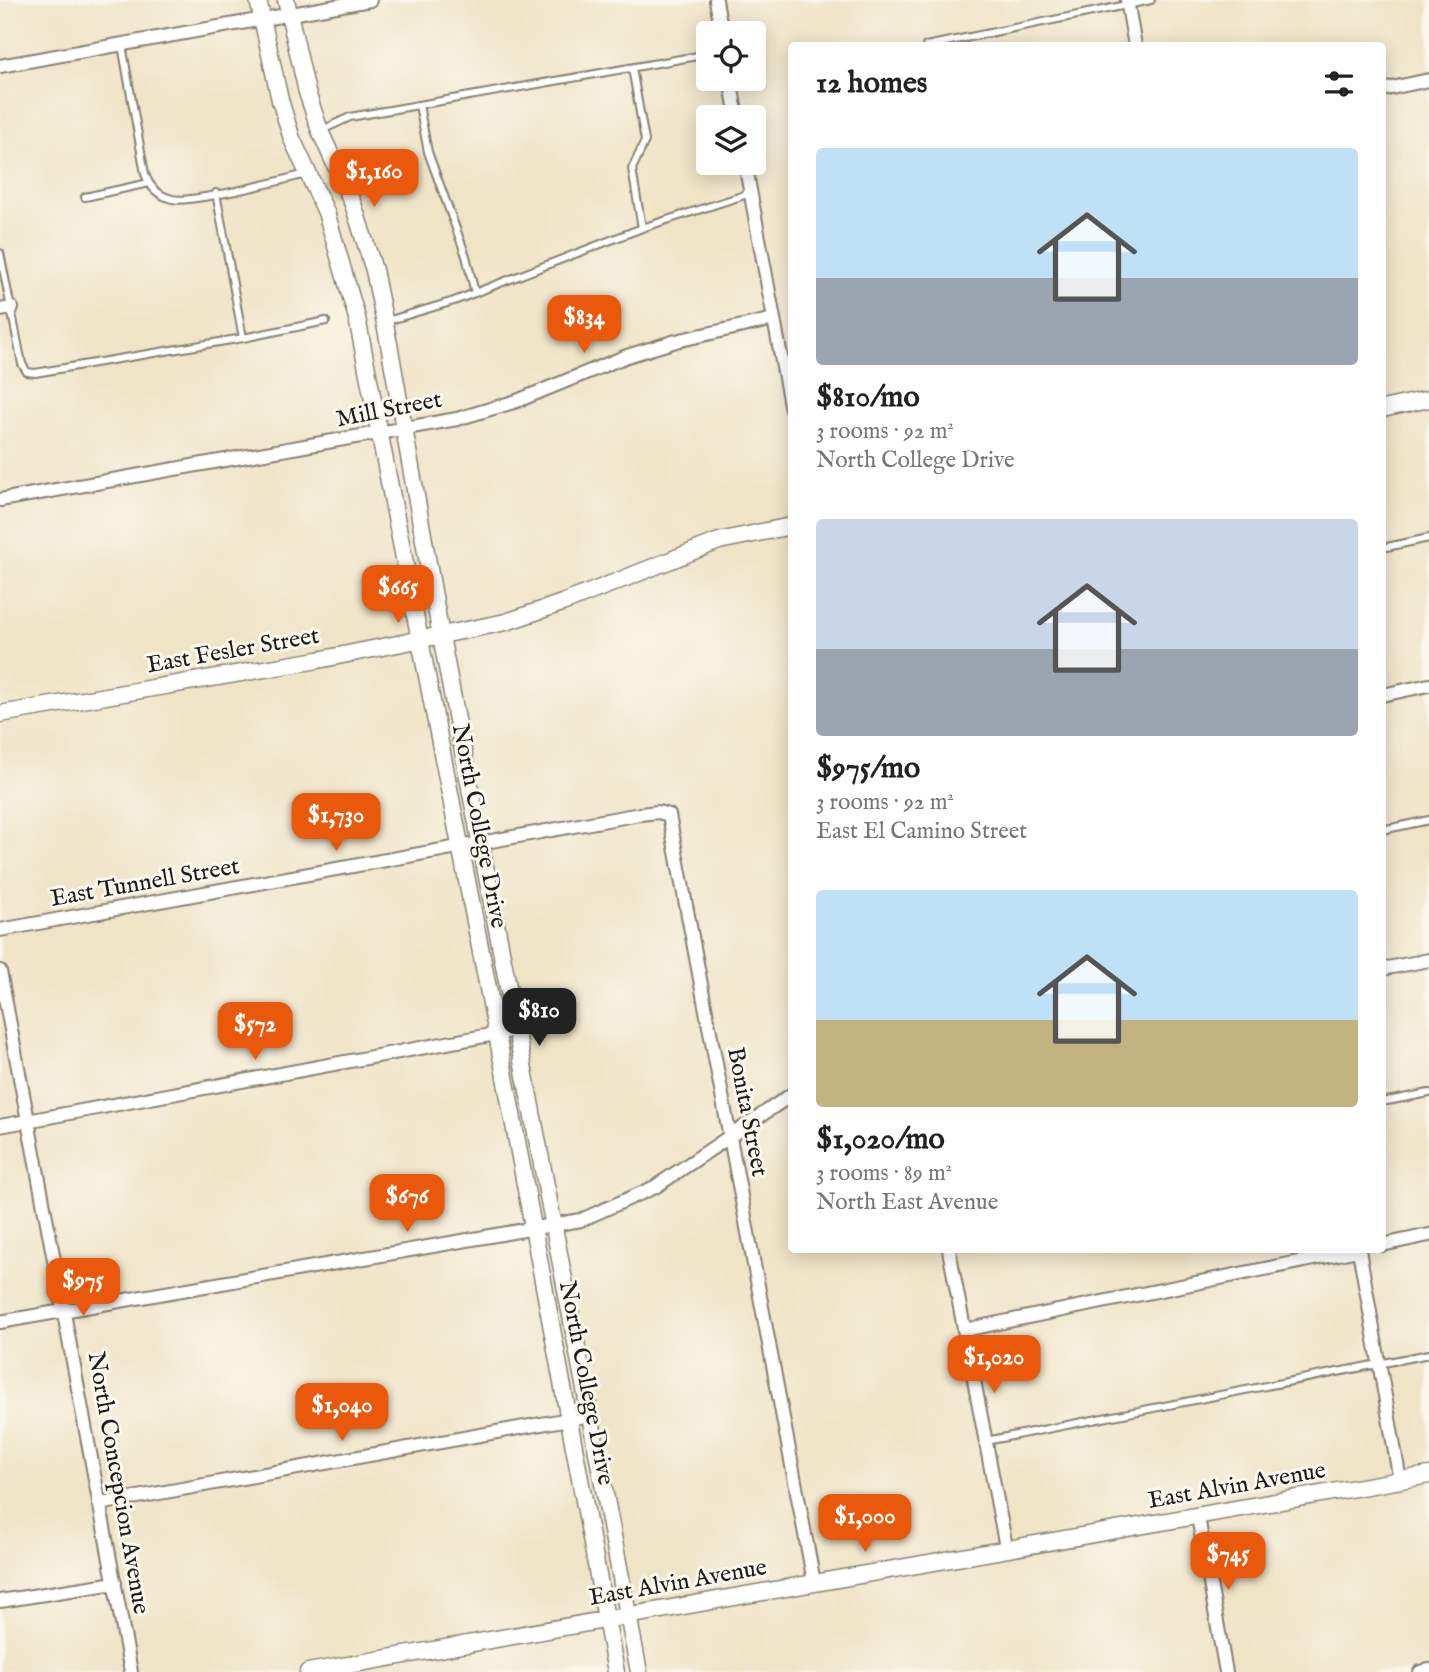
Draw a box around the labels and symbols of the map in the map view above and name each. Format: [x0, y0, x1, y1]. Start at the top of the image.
pin: $1,160 [317, 150, 431, 209]
pin: $834 [543, 296, 625, 355]
street label: Mill Street [334, 385, 444, 435]
pin: $665 [357, 566, 439, 625]
street label: East Fesler Street [144, 621, 322, 681]
street label: North College Drive [444, 721, 514, 931]
pin: $1,730 [279, 794, 393, 853]
street label: East Tunnell Street [48, 851, 242, 915]
pin: $810 [498, 988, 580, 1048]
pin: $572 [214, 1002, 296, 1062]
street label: Bonita Street [719, 1045, 775, 1179]
pin: $676 [366, 1174, 448, 1234]
pin: $975 [42, 1258, 124, 1318]
street label: North College Drive [551, 1278, 621, 1488]
pin: $1,020 [937, 1336, 1051, 1395]
street label: North Concepcion Avenue [80, 1349, 156, 1617]
pin: $1,040 [285, 1384, 399, 1443]
street label: East Alvin Avenue [1146, 1455, 1328, 1517]
pin: $1,000 [808, 1494, 922, 1554]
pin: $745 [1187, 1532, 1269, 1592]
street label: East Alvin Avenue [587, 1552, 769, 1614]

